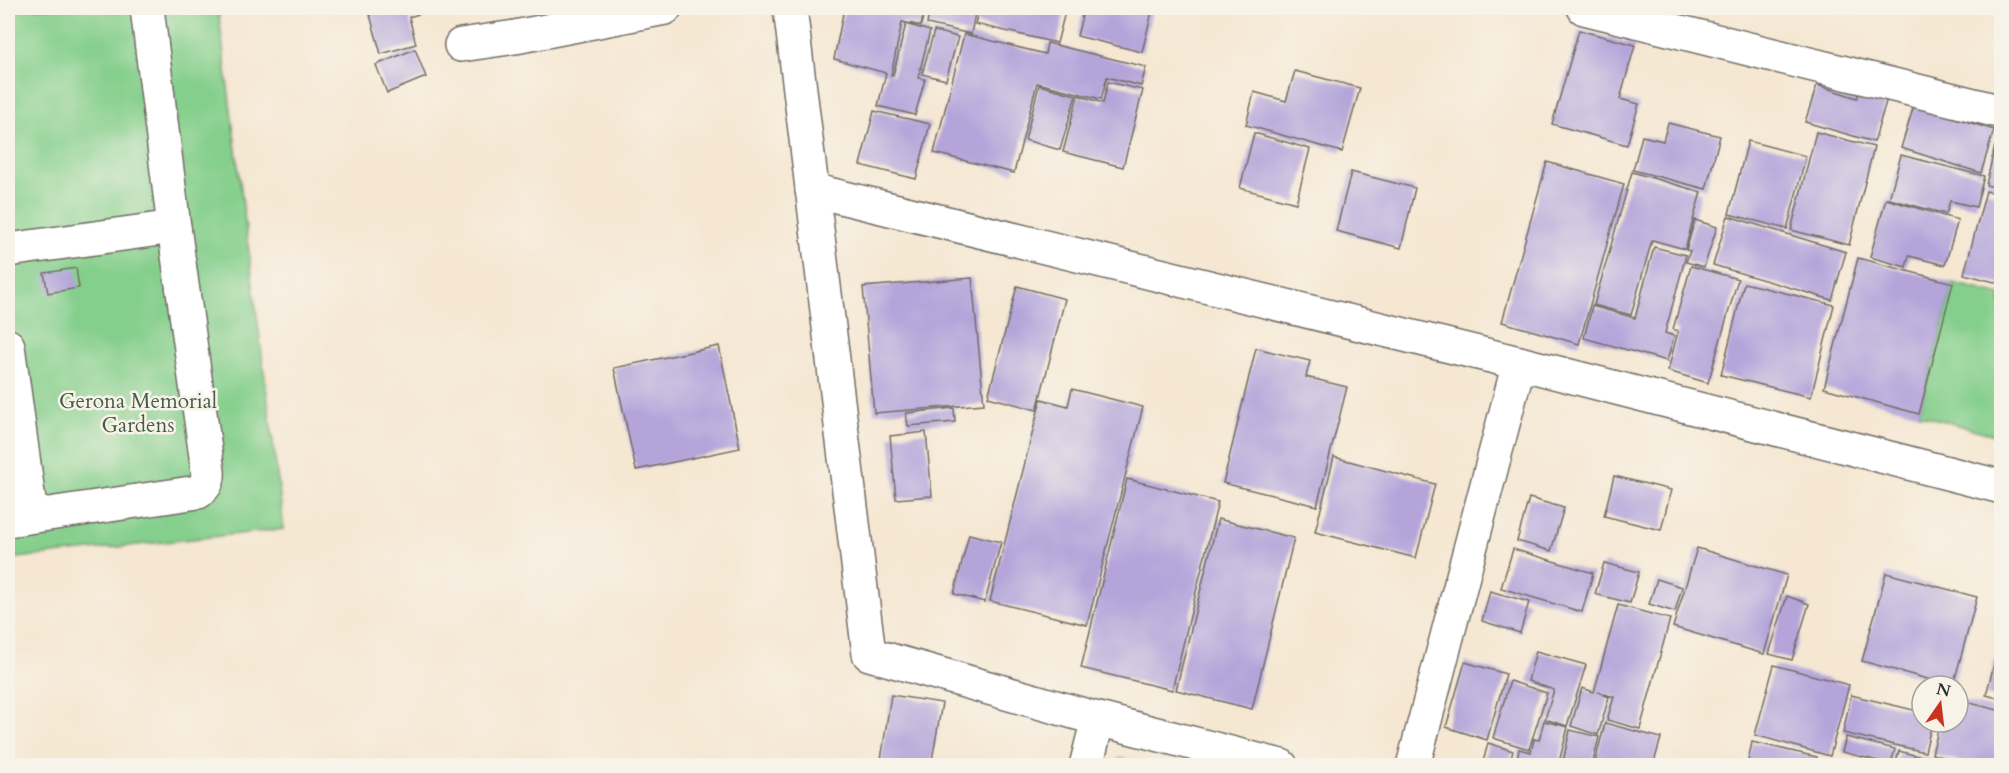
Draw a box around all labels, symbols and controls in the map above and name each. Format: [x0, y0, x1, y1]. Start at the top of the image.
park label: Gerona Memorial Gardens [59, 387, 217, 440]
north arrow [1910, 674, 1970, 734]
text: N [1934, 678, 1953, 703]

